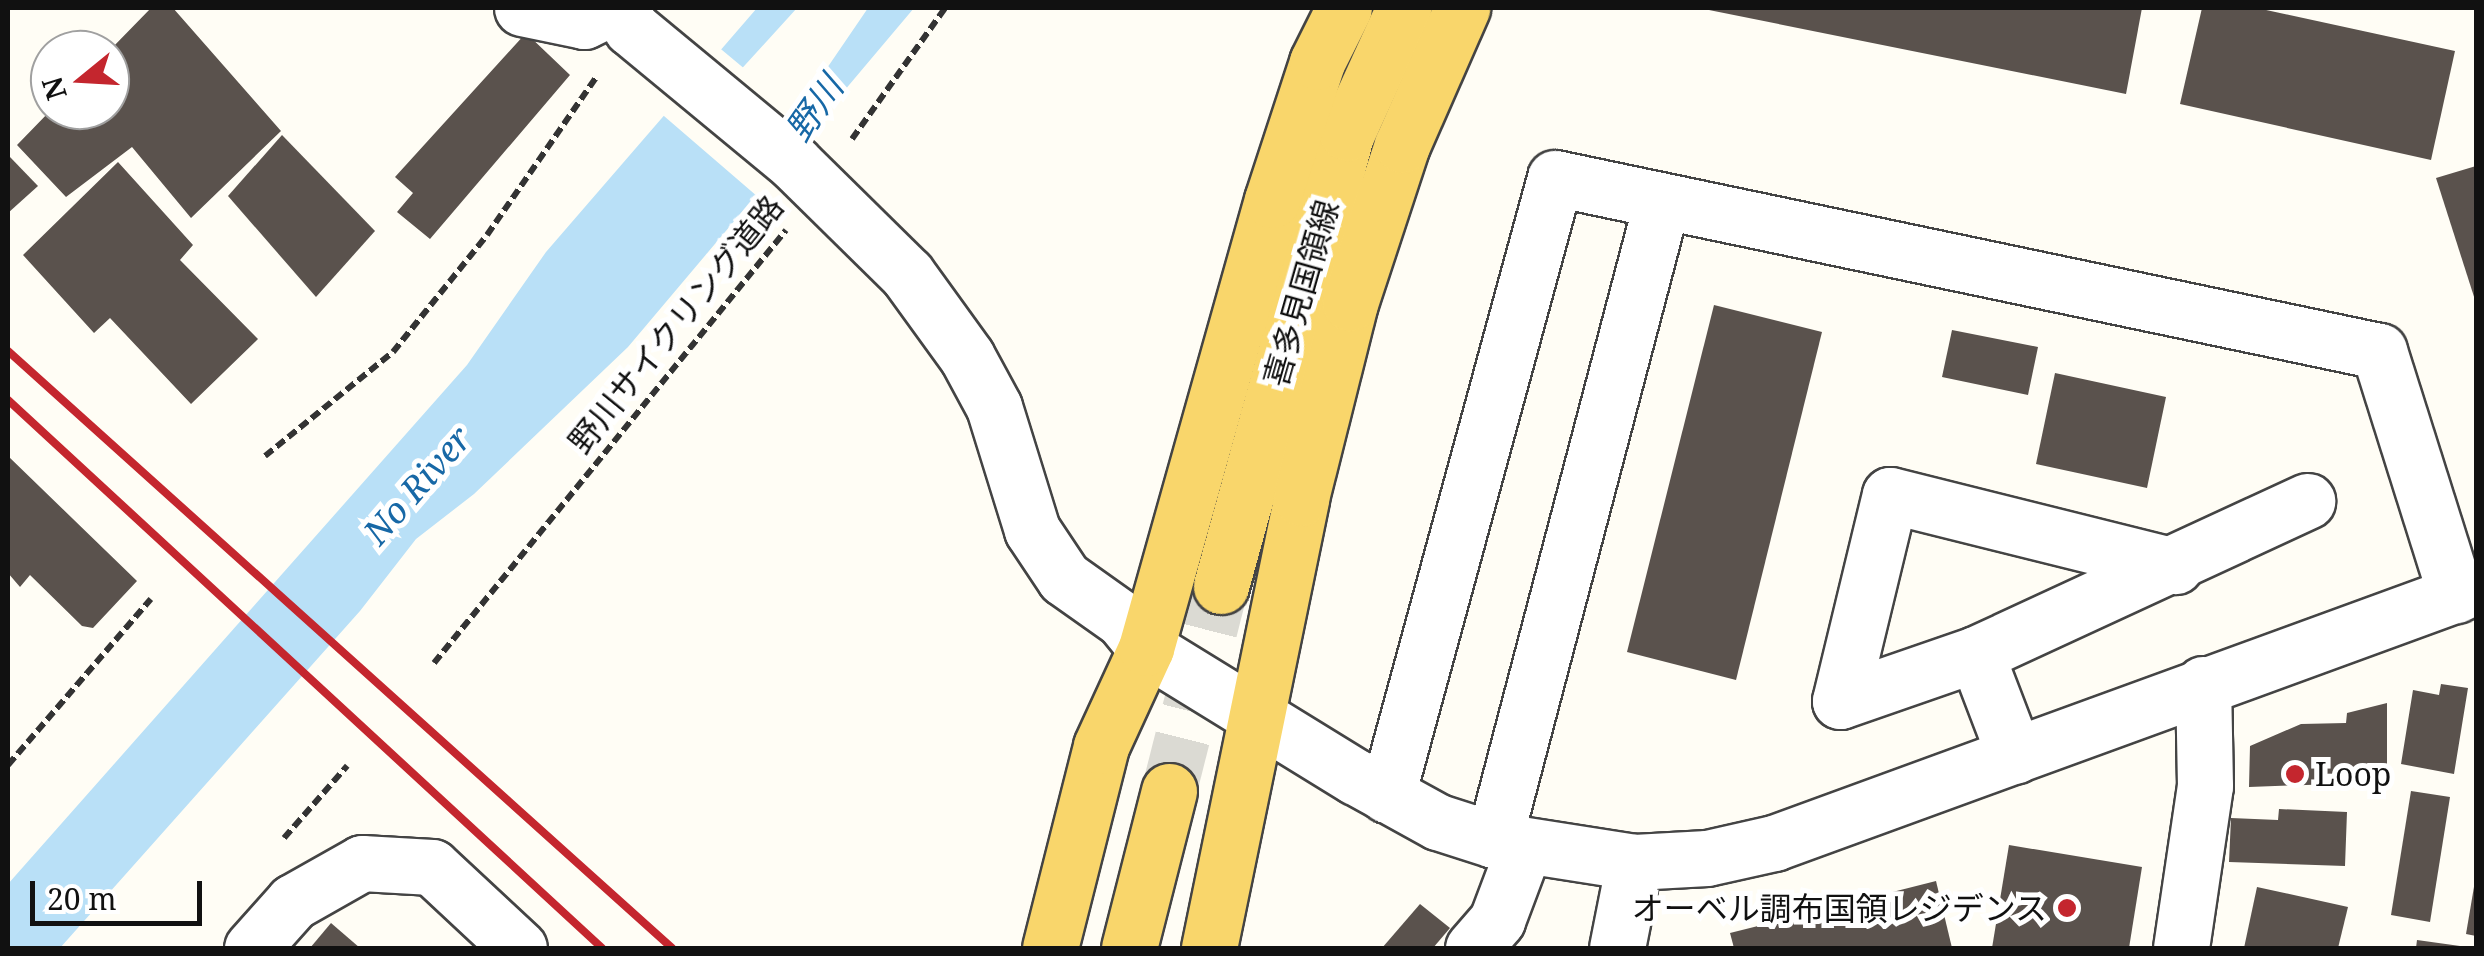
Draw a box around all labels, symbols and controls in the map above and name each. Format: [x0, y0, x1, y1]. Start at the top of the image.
north arrow [30, 30, 130, 130]
water label: 野川 [777, 67, 851, 149]
text: N [32, 72, 75, 105]
street label: 野川サイクリング道路 [560, 188, 792, 460]
street label: 喜多見国領線 [1256, 195, 1346, 391]
water label: No River [354, 418, 480, 552]
place label: Loop [2315, 755, 2392, 793]
marker: Loop [2284, 763, 2306, 785]
scale bar [35, 861, 208, 923]
text: 20 m [47, 878, 117, 919]
place label: オーベル調布国領レジデンス [1631, 889, 2047, 927]
marker: オーベル調布国領レジデンス [2056, 897, 2078, 919]

